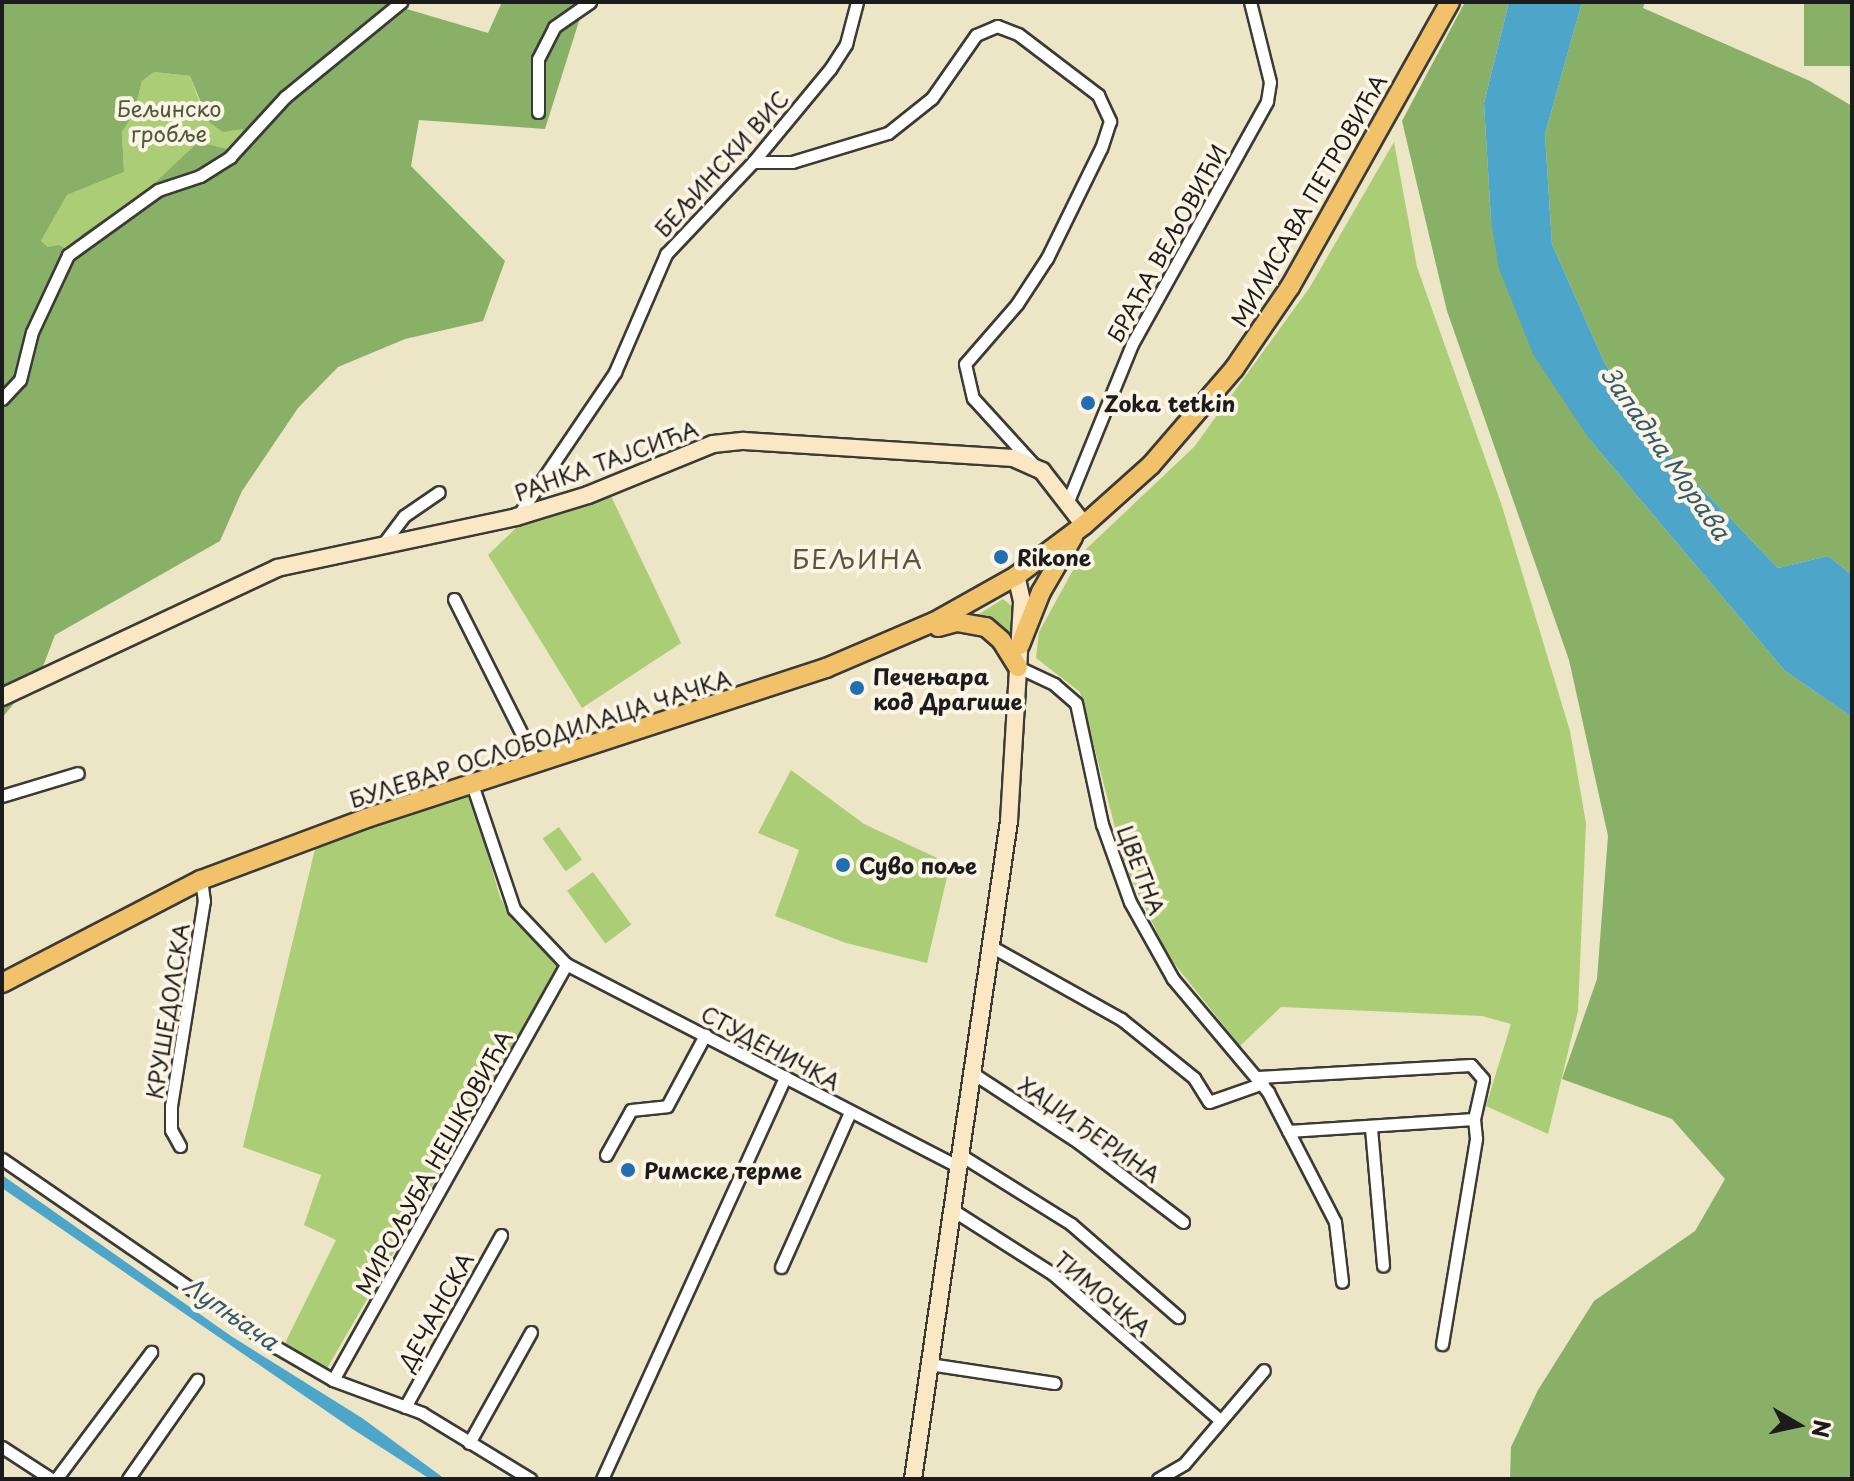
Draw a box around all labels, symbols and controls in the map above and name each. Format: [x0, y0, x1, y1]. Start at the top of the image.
street label: МИЛИСАВА ПЕТРОВИЋА [1225, 70, 1391, 330]
street label: БЕЉИНСКИ ВИС [648, 84, 794, 242]
park label: Бељинско гробље [117, 94, 221, 146]
street label: БРАЋА ВЕЉОВИЋИ [1101, 140, 1231, 346]
water label: Западна Морава [1596, 361, 1736, 545]
place label: Zoka tetkin [1104, 390, 1237, 416]
marker: Zoka tetkin [1079, 394, 1097, 412]
street label: РАНКА ТАЈСИЋА [510, 414, 702, 506]
district label: БЕЉИНА [792, 543, 924, 575]
place label: Rikone [1017, 544, 1091, 570]
marker: Rikone [992, 548, 1010, 566]
place label: Печењара код Драгише [873, 662, 1022, 714]
street label: БУЛЕВАР ОСЛОБОДИЛАЦА ЧАЧКА [347, 664, 733, 812]
marker: Печењара код Драгише [848, 679, 866, 697]
street label: ЦВЕТНА [1113, 821, 1171, 919]
place label: Суво поље [859, 852, 977, 878]
marker: Суво поље [834, 856, 852, 874]
street label: КРУШЕДОЛСКА [140, 921, 194, 1101]
street label: СТУДЕНИЧКА [697, 999, 845, 1095]
street label: МИРОЉУБА НЕШКОВИЋА [349, 1025, 517, 1299]
street label: ХАЏИ ЂЕРИНА [1014, 1070, 1166, 1188]
place label: Римске терме [644, 1157, 802, 1183]
marker: Римске терме [619, 1161, 637, 1179]
street label: ТИМОЧКА [1049, 1245, 1157, 1341]
street label: ДЕЧАНСКА [392, 1248, 478, 1374]
water label: Лупњача [178, 1270, 284, 1356]
north arrow [1758, 1385, 1838, 1465]
text: N [1805, 1418, 1840, 1440]

